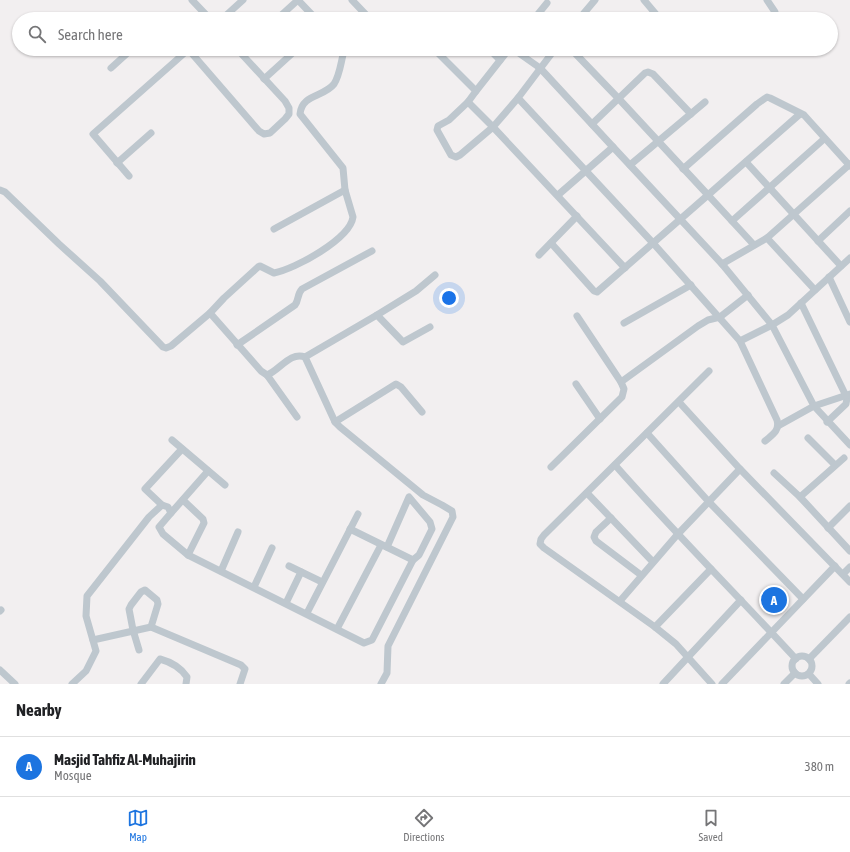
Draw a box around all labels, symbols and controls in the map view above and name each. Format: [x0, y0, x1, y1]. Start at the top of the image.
search box [12, 12, 838, 56]
icon: search [26, 23, 48, 45]
text: Search here [58, 26, 123, 43]
your location [439, 288, 459, 308]
pin: A [761, 585, 787, 615]
text: Nearby [16, 700, 62, 720]
text: Masjid Tahfiz Al-Muhajirin [54, 751, 196, 768]
text: A [26, 759, 32, 774]
text: 380 m [805, 759, 834, 774]
text: Mosque [54, 768, 92, 783]
tab: Map [127, 807, 149, 843]
tab: Directions [403, 807, 444, 843]
tab: Saved [699, 807, 723, 843]

